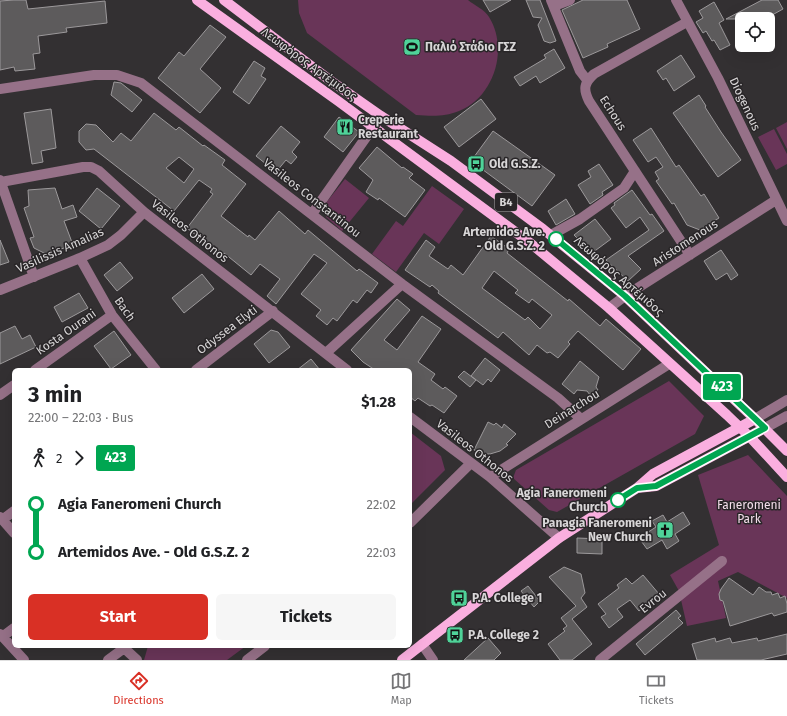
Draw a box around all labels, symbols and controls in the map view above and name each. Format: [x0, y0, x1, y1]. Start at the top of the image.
map controls [735, 12, 775, 52]
button: locate [735, 12, 775, 52]
street label: Λεωφόρος Αρτέμιδος [259, 25, 360, 104]
sports icon: Παλιό Στάδιο ΓΣΖ [402, 37, 422, 57]
place label: Παλιό Στάδιο ΓΣΖ [425, 39, 517, 54]
street label: Diogenous [727, 75, 764, 133]
street label: Echous [597, 93, 630, 133]
place label: Creperie Restaurant [358, 113, 418, 141]
restaurant icon: Creperie Restaurant [335, 117, 355, 137]
bus stop icon: Old G.S.Z. [466, 154, 486, 174]
street label: Vasileos Constantinou [260, 156, 364, 240]
place label: Old G.S.Z. [489, 157, 541, 171]
road number: B4 [495, 193, 517, 211]
street label: Vasileos Othonos [149, 197, 232, 266]
street label: Aristomenous [650, 216, 721, 269]
street label: Vasilissis Amalias [14, 224, 106, 276]
place label: Artemidos Ave. - Old G.S.Z. 2 [462, 225, 545, 253]
marker: Artemidos Ave. - Old G.S.Z. 2 [548, 231, 564, 247]
street label: Λεωφόρος Αρτέμιδος [571, 233, 667, 319]
street label: Bach [112, 294, 138, 324]
street label: Odyssea Elyti [194, 303, 260, 357]
street label: Kosta Ourani [33, 306, 99, 358]
line badge: 423 [699, 374, 745, 400]
text: 423 [711, 378, 733, 395]
text: 3 min [28, 381, 82, 408]
street label: Deinarchou [542, 387, 602, 431]
text: $1.28 [361, 393, 396, 411]
text: 22:00 – 22:03 · Bus [28, 410, 133, 425]
street label: Vasileos Othonos [434, 417, 517, 486]
icon: walk [28, 447, 50, 469]
icon: forward [68, 447, 90, 469]
text: 423 [104, 449, 127, 466]
text: 2 [56, 451, 62, 466]
place label: Agia Faneromeni Church [516, 486, 607, 514]
marker: Agia Faneromeni Church [610, 492, 626, 508]
text: Agia Faneromeni Church [58, 495, 222, 513]
text: 22:02 [366, 497, 396, 512]
park label: Faneromeni Park [717, 498, 781, 526]
place label: Panagia Faneromeni New Church [542, 516, 652, 544]
church icon: Panagia Faneromeni New Church [655, 520, 675, 540]
text: Artemidos Ave. - Old G.S.Z. 2 [58, 543, 249, 561]
text: 22:03 [366, 545, 396, 560]
street label: Evrou [637, 586, 669, 616]
bus stop icon: P.A. College 1 [449, 588, 469, 608]
place label: P.A. College 1 [472, 591, 542, 605]
button: Start [28, 594, 208, 640]
button: Tickets [216, 594, 396, 640]
bus stop icon: P.A. College 2 [445, 625, 465, 645]
place label: P.A. College 2 [468, 628, 539, 642]
tab: Directions [113, 670, 164, 707]
tab: Map [390, 670, 412, 707]
tab: Tickets [639, 670, 674, 707]

